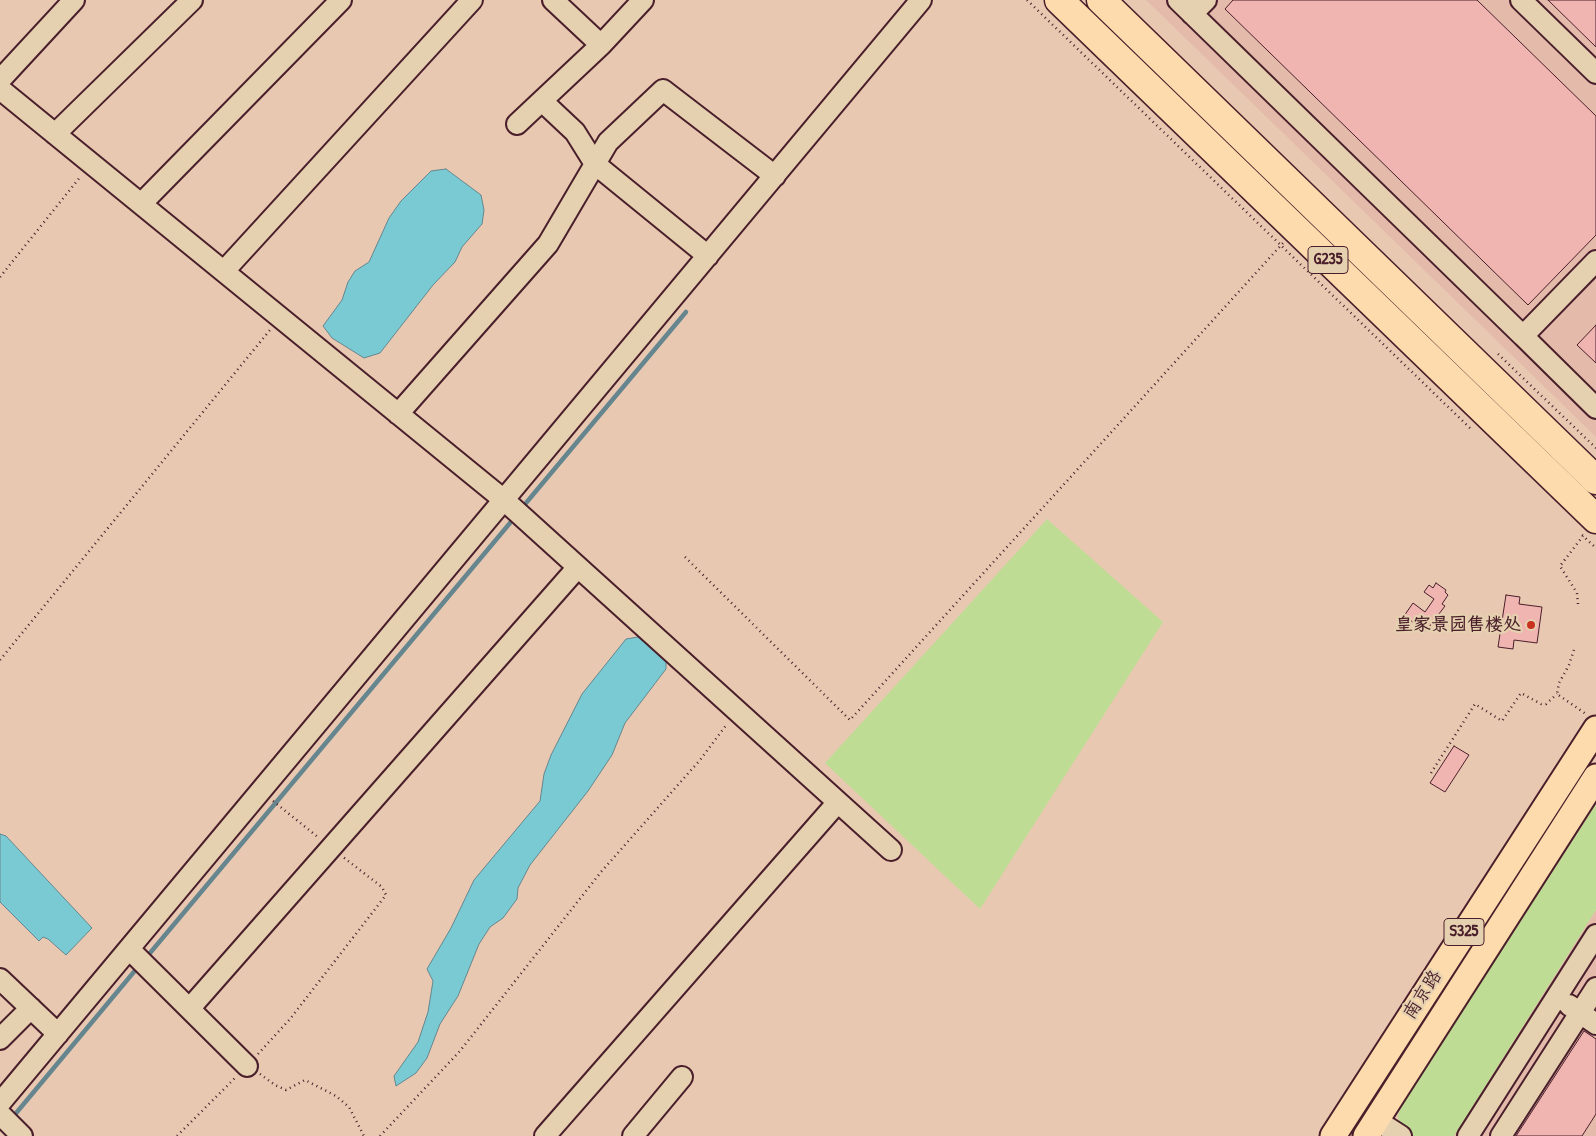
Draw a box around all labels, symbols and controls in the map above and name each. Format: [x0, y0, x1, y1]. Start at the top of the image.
road number: G235 [1308, 246, 1348, 274]
place label: 皇家景园售楼处 [1395, 614, 1521, 636]
marker: 皇家景园售楼处 [1525, 619, 1537, 631]
road number: S325 [1444, 919, 1484, 946]
street label: 南京路 [1399, 966, 1447, 1024]

